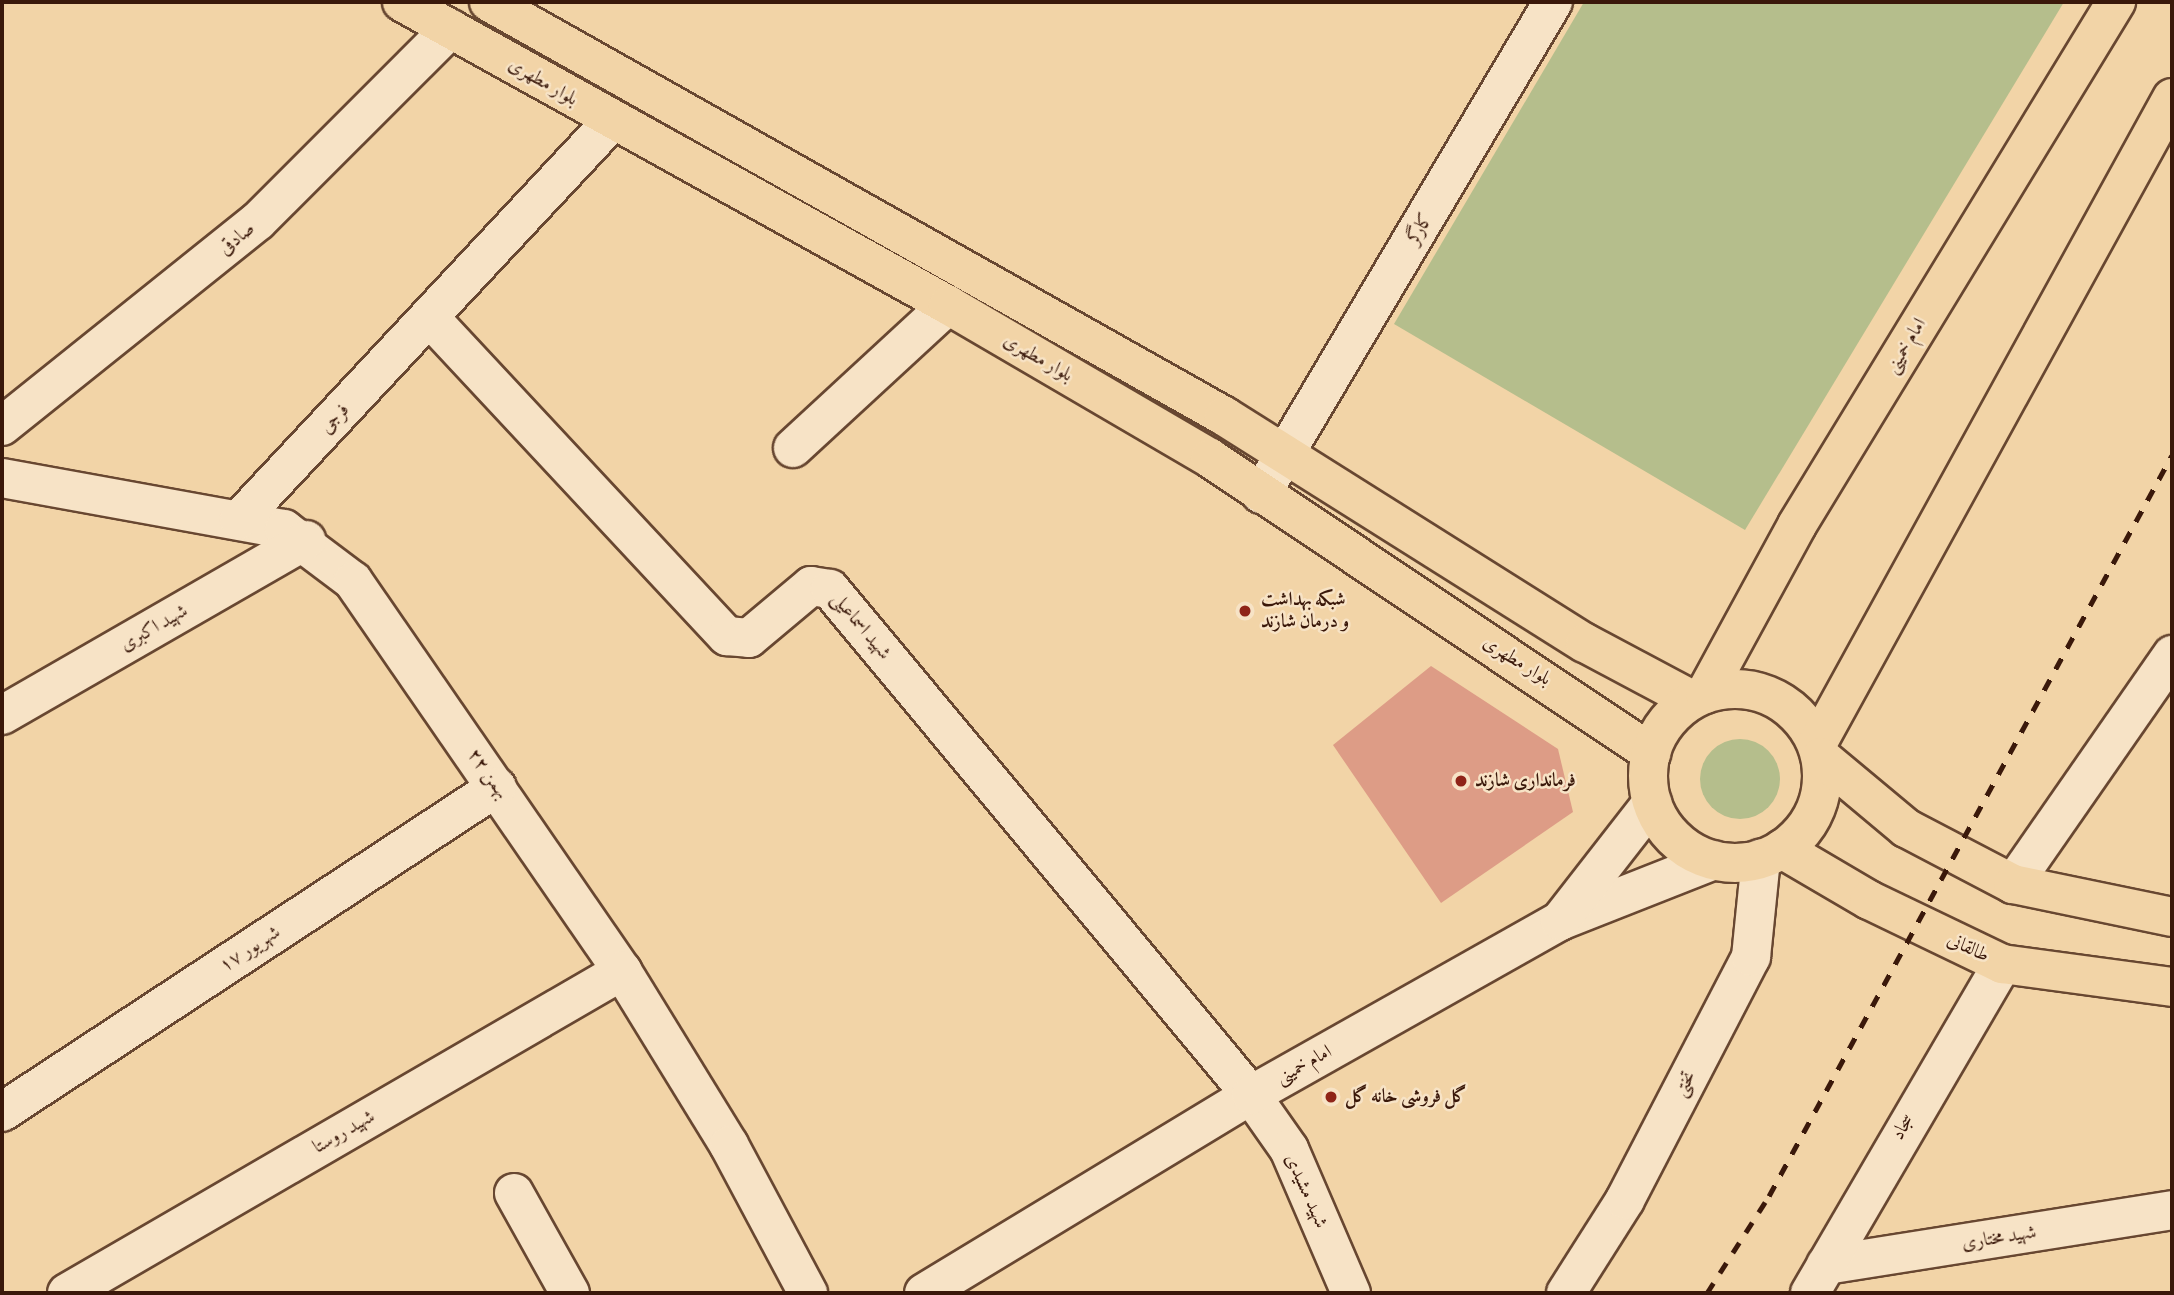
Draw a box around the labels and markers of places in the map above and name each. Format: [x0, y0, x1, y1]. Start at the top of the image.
place label: شبکه بهداشت و درمان شازند [1261, 589, 1349, 633]
marker: شبکه بهداشت و درمان شازند [1235, 601, 1255, 621]
place label: فرمانداری شازند [1475, 770, 1576, 792]
marker: فرمانداری شازند [1453, 773, 1469, 789]
place label: گل فروشی خانه گل [1345, 1086, 1467, 1108]
marker: گل فروشی خانه گل [1323, 1089, 1339, 1105]

